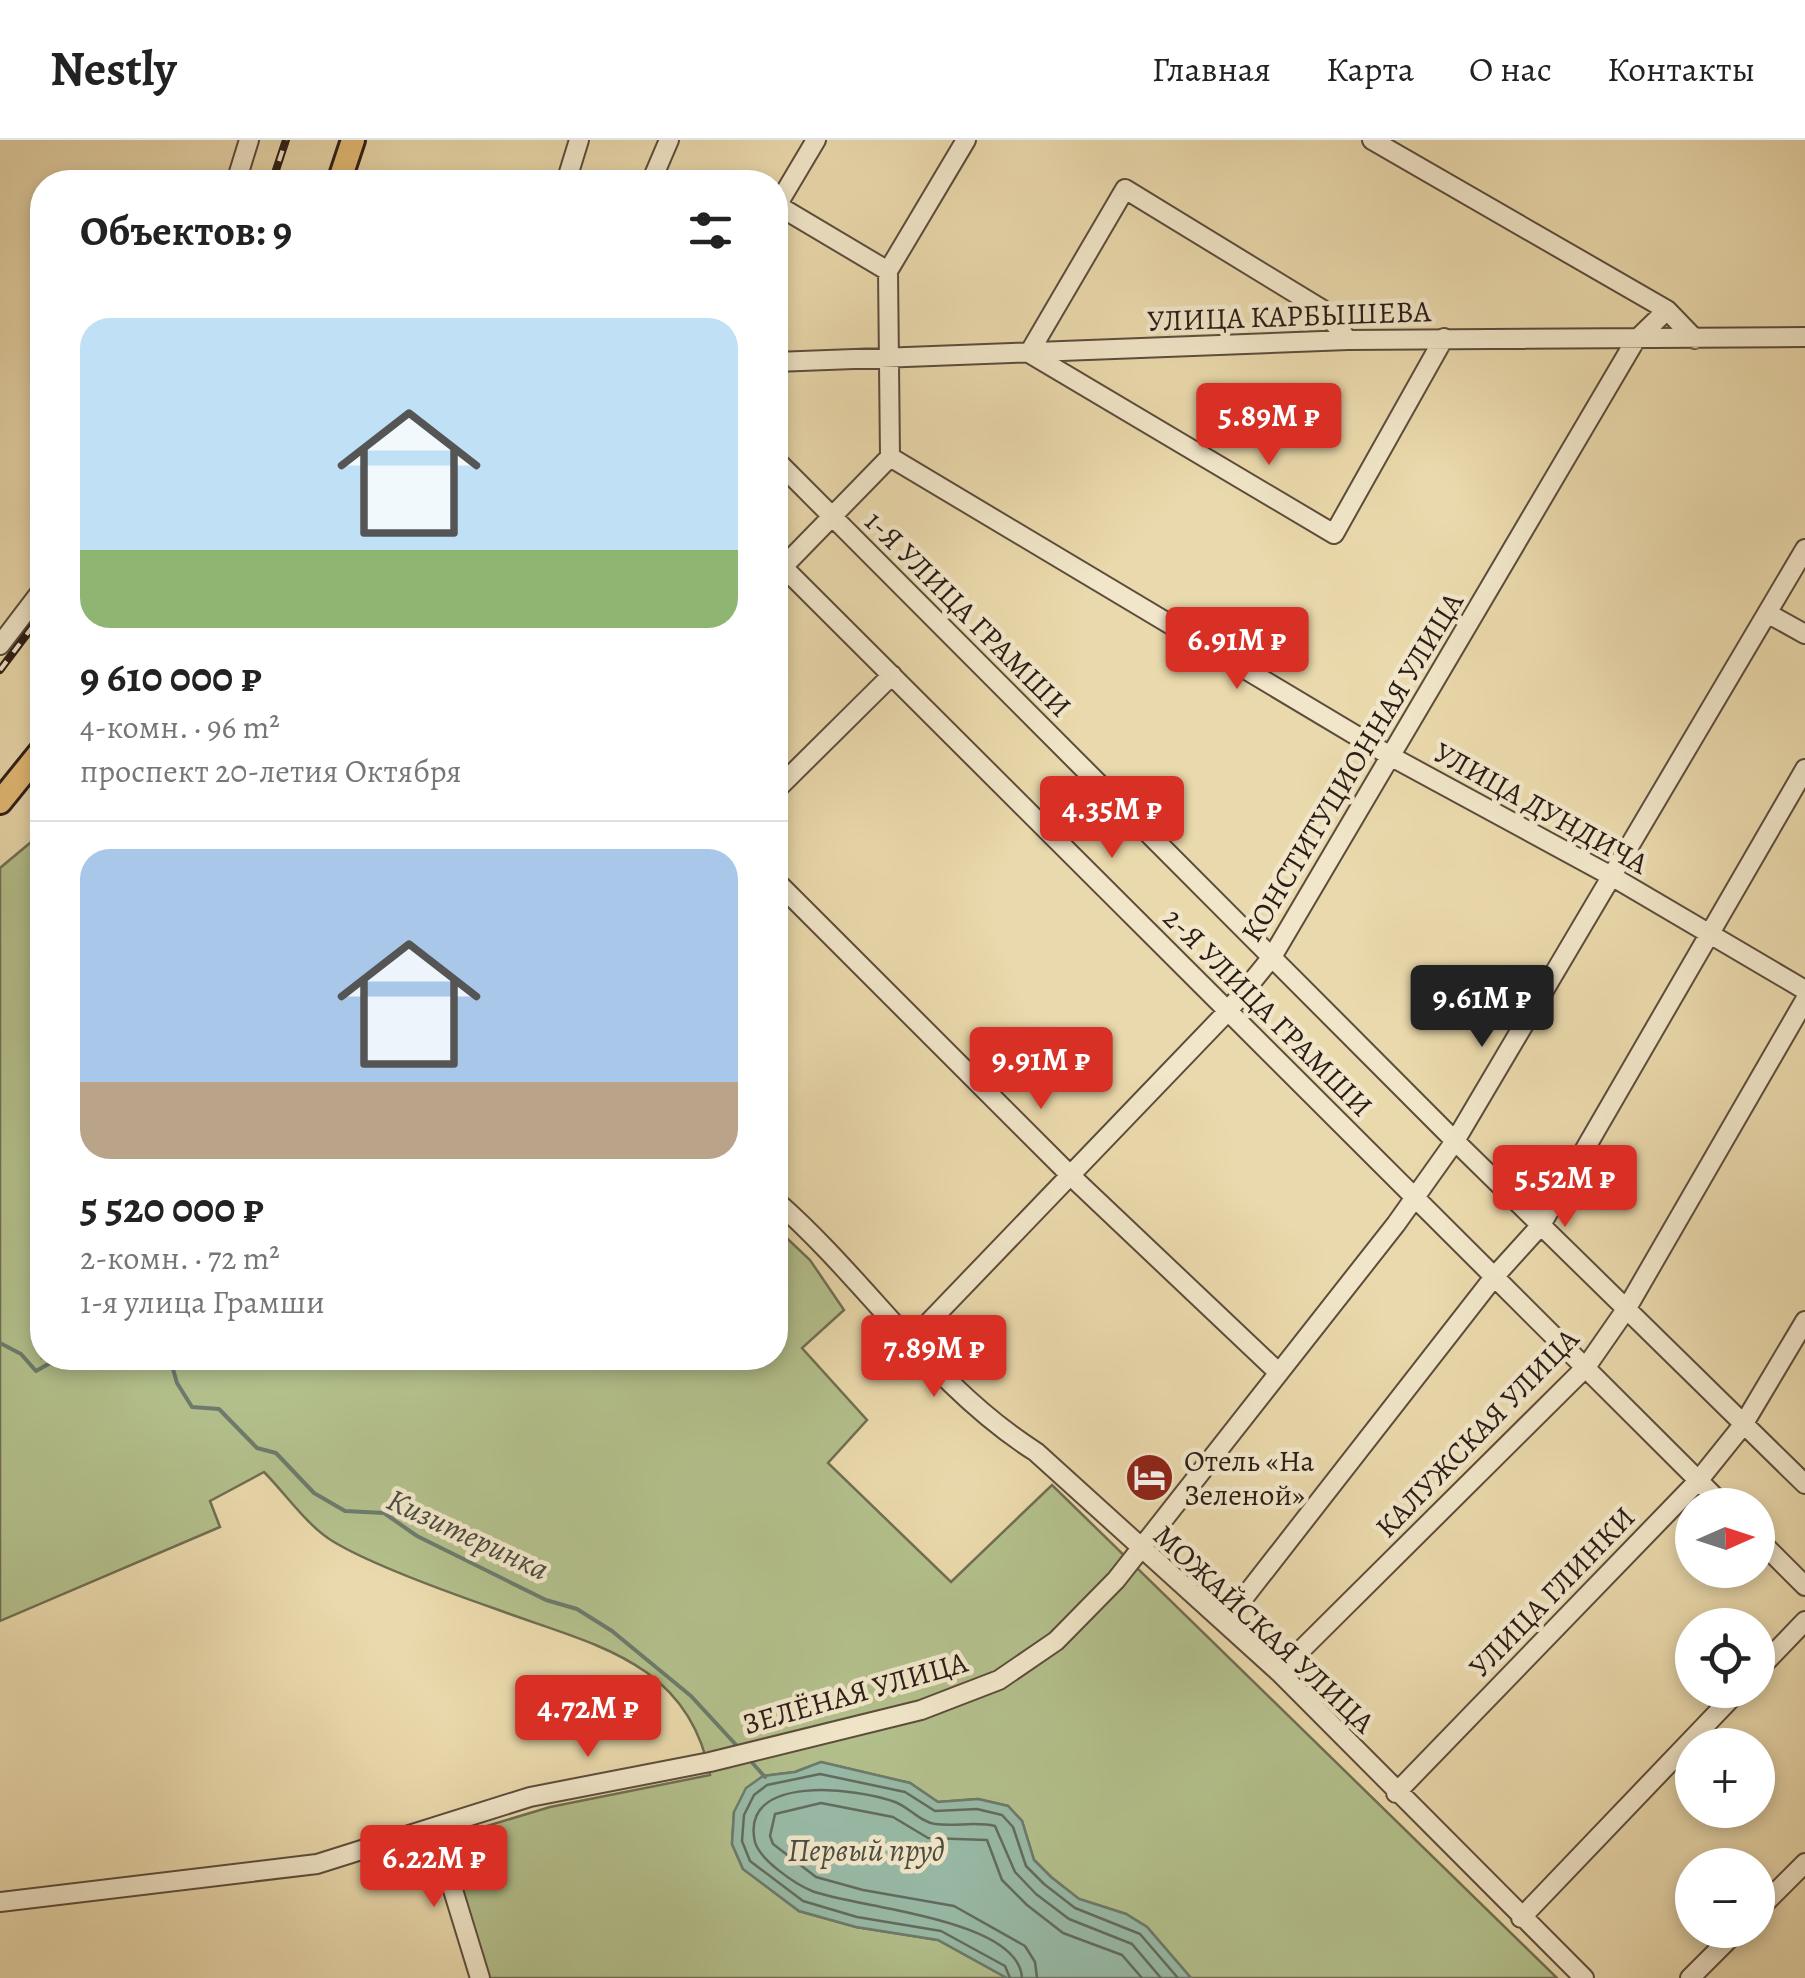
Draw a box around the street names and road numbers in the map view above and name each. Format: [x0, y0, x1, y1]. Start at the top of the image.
street label: УЛИЦА КАРБЫШЕВА [1146, 291, 1432, 341]
street label: 1-Я УЛИЦА ГРАМШИ [856, 502, 1080, 726]
street label: КОНСТИТУЦИОННАЯ УЛИЦА [1231, 584, 1473, 949]
street label: УЛИЦА ДУНДИЧА [1427, 733, 1656, 884]
street label: 2-Я УЛИЦА ГРАМШИ [1154, 898, 1382, 1126]
street label: КАЛУЖСКАЯ УЛИЦА [1366, 1319, 1588, 1546]
street label: УЛИЦА ГЛИНКИ [1460, 1498, 1644, 1686]
street label: МОЖАЙСКАЯ УЛИЦА [1145, 1516, 1384, 1742]
street label: ЗЕЛЁНАЯ УЛИЦА [738, 1642, 973, 1744]

